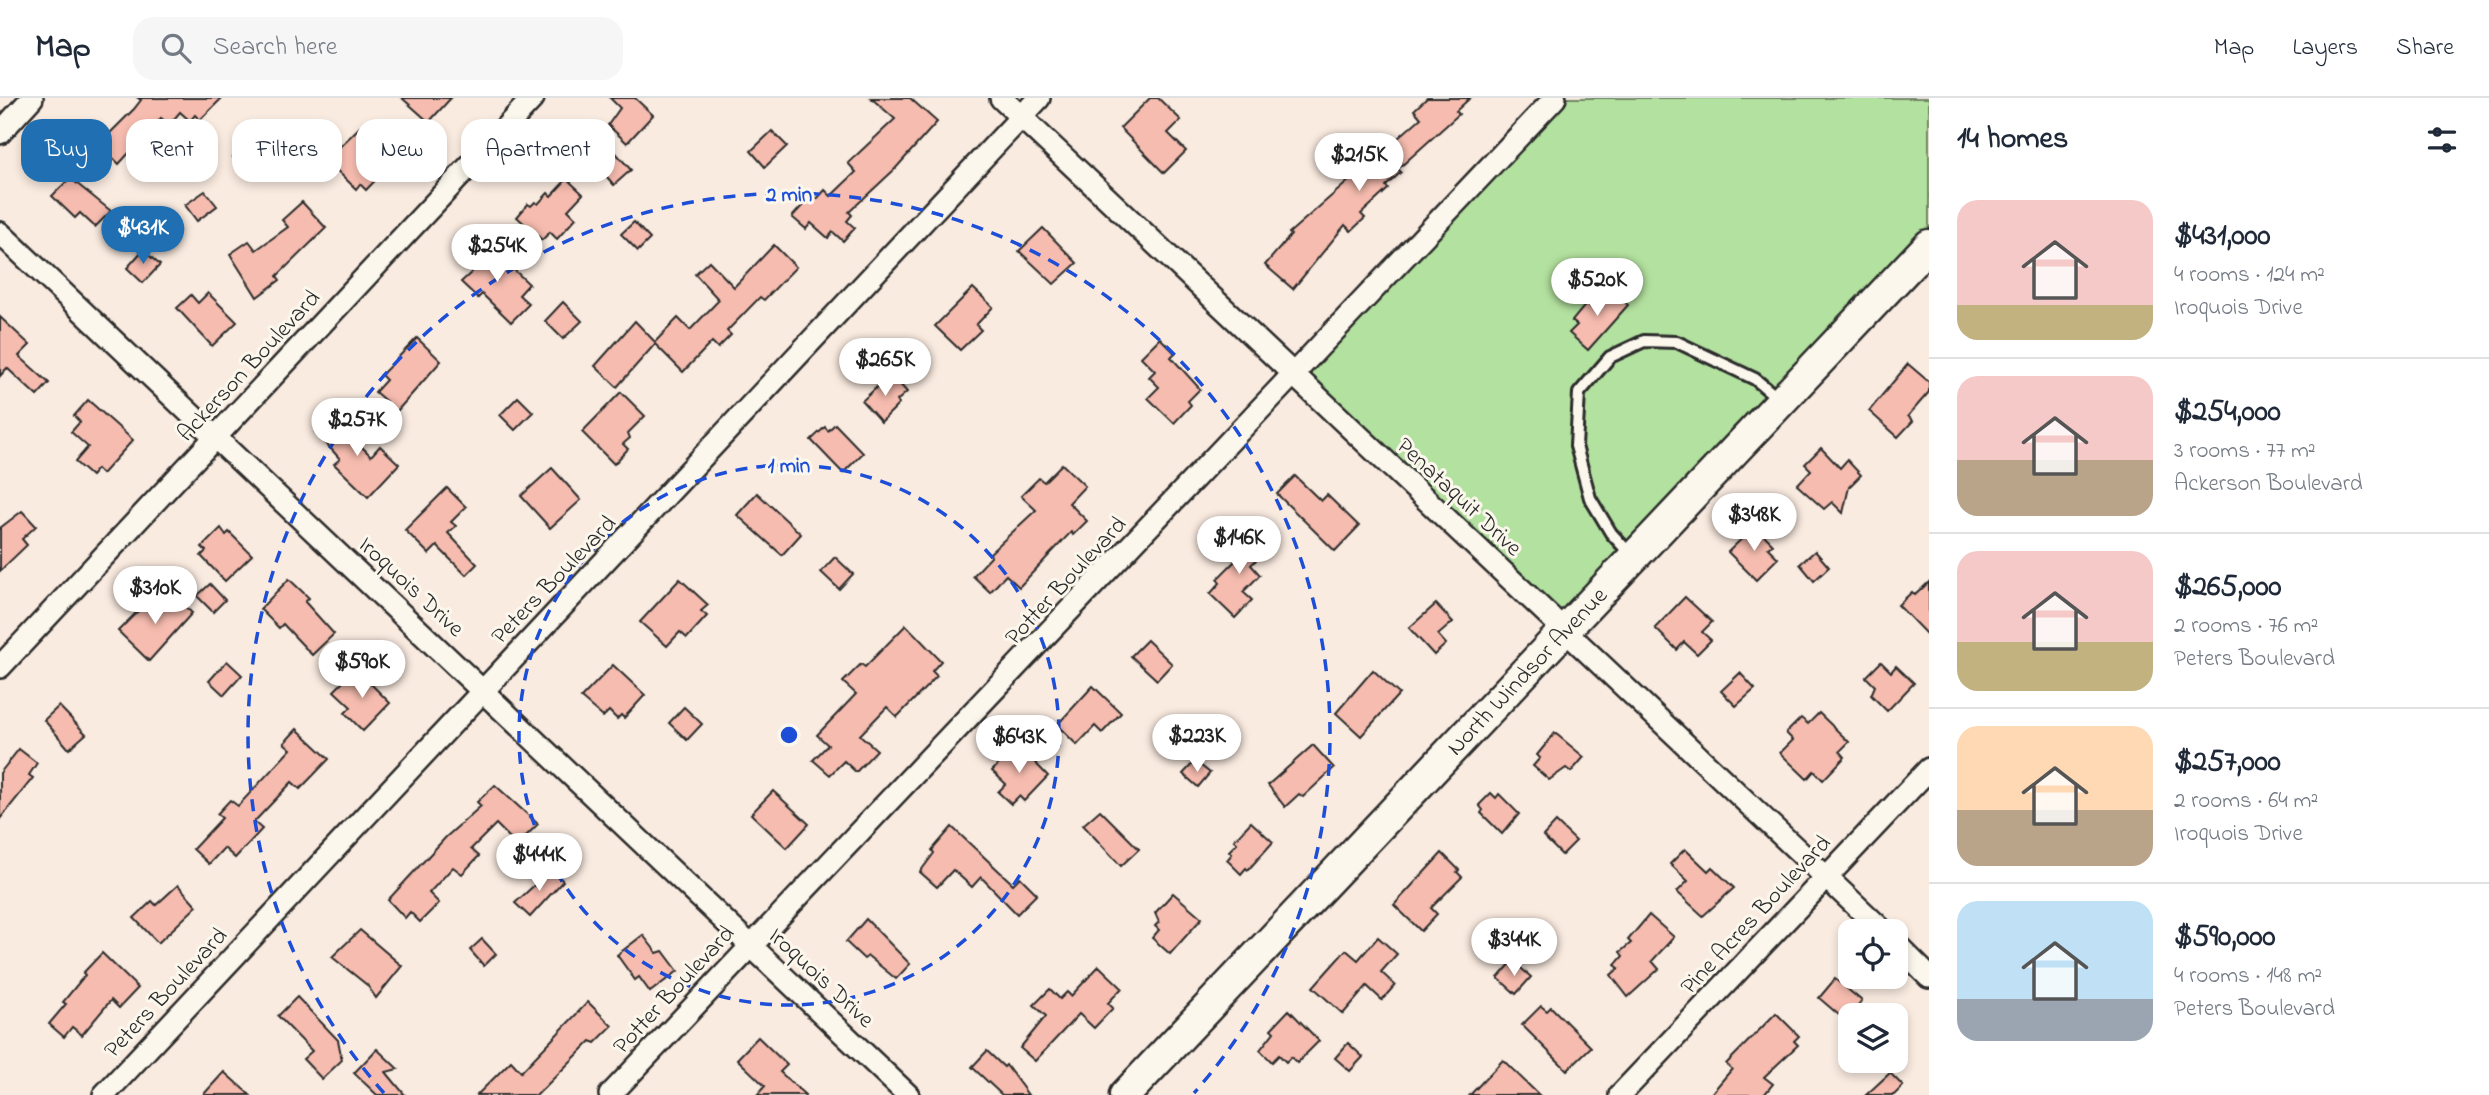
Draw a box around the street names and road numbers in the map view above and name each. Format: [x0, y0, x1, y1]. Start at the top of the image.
street label: Ackerson Boulevard [170, 282, 330, 451]
street label: Penataquit Drive [1387, 430, 1529, 566]
street label: Peters Boulevard [484, 508, 626, 653]
street label: Potter Boulevard [998, 509, 1136, 654]
street label: Iroquois Drive [349, 529, 472, 647]
street label: North Windsor Avenue [1439, 580, 1617, 765]
street label: Pine Acres Boulevard [1673, 828, 1841, 1003]
street label: Potter Boulevard [606, 918, 744, 1063]
street label: Peters Boulevard [97, 920, 237, 1067]
street label: Iroquois Drive [759, 920, 882, 1038]

